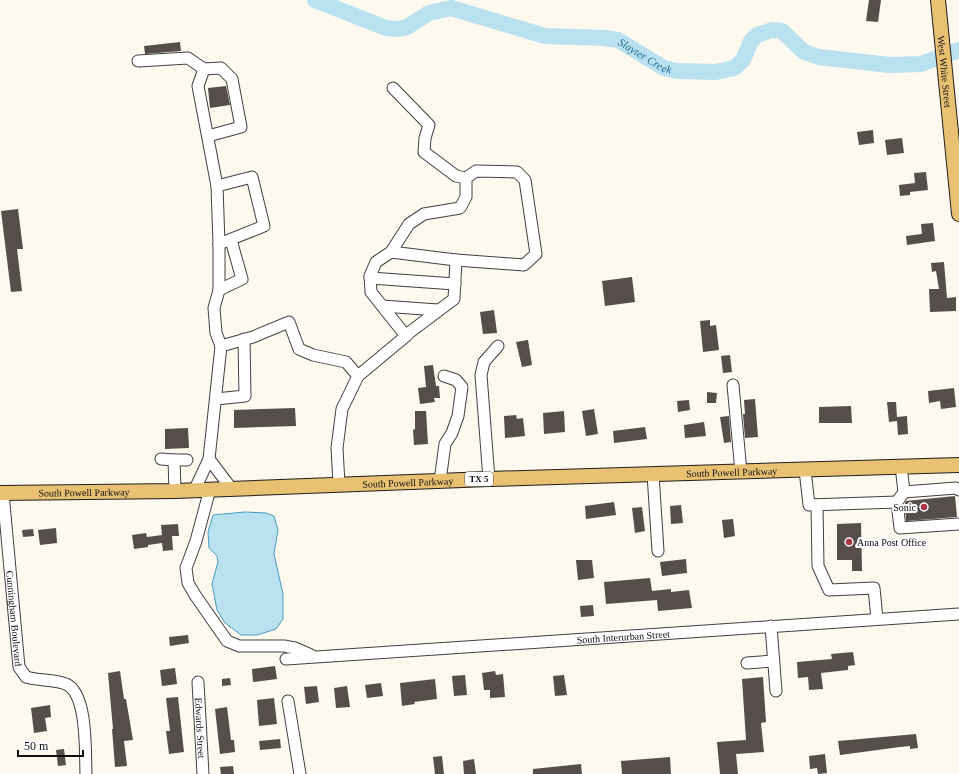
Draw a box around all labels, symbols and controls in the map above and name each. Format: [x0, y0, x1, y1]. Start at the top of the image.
street label: West White Street [936, 35, 954, 109]
water label: Slayter Creek [616, 36, 674, 76]
street label: South Powell Parkway [686, 465, 777, 479]
road number: TX 5 [465, 472, 493, 486]
street label: South Powell Parkway [362, 475, 454, 490]
street label: South Powell Parkway [38, 487, 130, 499]
place label: Sonic [893, 502, 917, 513]
marker: Sonic [919, 502, 929, 512]
marker: Anna Post Office [844, 537, 854, 547]
place label: Anna Post Office [857, 537, 927, 548]
street label: Cunningham Boulevard [4, 570, 24, 667]
street label: South Interurban Street [576, 628, 670, 646]
street label: Edwards Street [193, 697, 207, 759]
scale bar [18, 732, 83, 758]
text: 50 m [24, 739, 49, 753]

